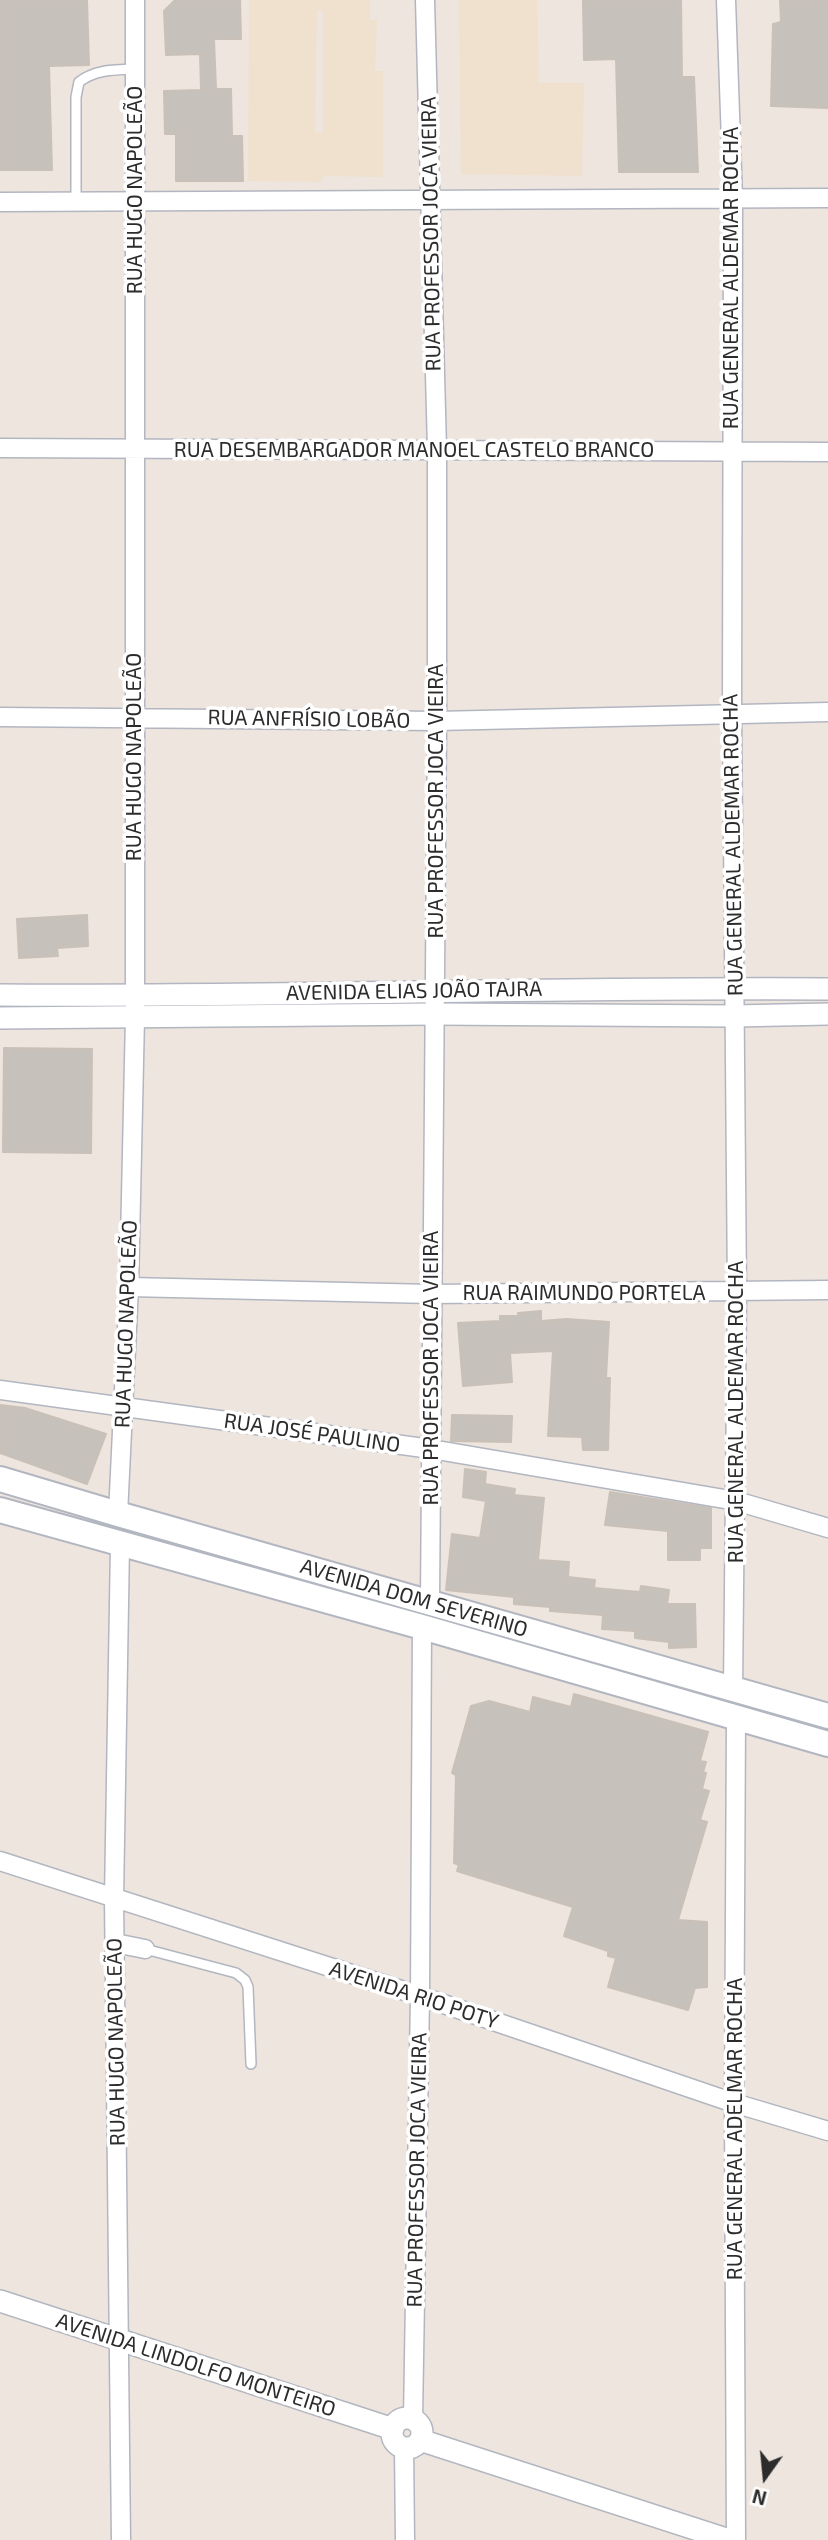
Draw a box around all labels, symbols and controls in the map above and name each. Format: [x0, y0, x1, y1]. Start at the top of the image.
street label: RUA HUGO NAPOLEÃO [122, 86, 148, 294]
street label: RUA PROFESSOR JOCA VIEIRA [416, 96, 446, 372]
street label: RUA GENERAL ALDEMAR ROCHA [718, 127, 744, 429]
street label: RUA DESEMBARGADOR MANOEL CASTELO BRANCO [174, 437, 654, 463]
street label: RUA HUGO NAPOLEÃO [121, 653, 147, 861]
street label: RUA PROFESSOR JOCA VIEIRA [423, 664, 449, 938]
street label: RUA GENERAL ALDEMAR ROCHA [718, 694, 748, 996]
street label: RUA ANFRÍSIO LOBÃO [207, 705, 411, 733]
street label: AVENIDA ELIAS JOÃO TAJRA [286, 976, 542, 1006]
street label: RUA HUGO NAPOLEÃO [110, 1219, 142, 1429]
street label: RUA PROFESSOR JOCA VIEIRA [418, 1231, 444, 1505]
street label: RUA GENERAL ALDEMAR ROCHA [723, 1261, 749, 1563]
street label: RUA RAIMUNDO PORTELA [462, 1280, 706, 1306]
street label: RUA JOSÉ PAULINO [222, 1408, 402, 1458]
street label: AVENIDA DOM SEVERINO [297, 1553, 531, 1643]
street label: RUA HUGO NAPOLEÃO [102, 1938, 130, 2146]
street label: AVENIDA RIO POTY [326, 1956, 502, 2034]
street label: RUA GENERAL ADELMAR ROCHA [722, 1978, 748, 2280]
street label: RUA PROFESSOR JOCA VIEIRA [402, 2032, 432, 2308]
street label: AVENIDA LINDOLFO MONTEIRO [53, 2308, 339, 2422]
north arrow [730, 2442, 800, 2512]
text: N [750, 2485, 769, 2511]

